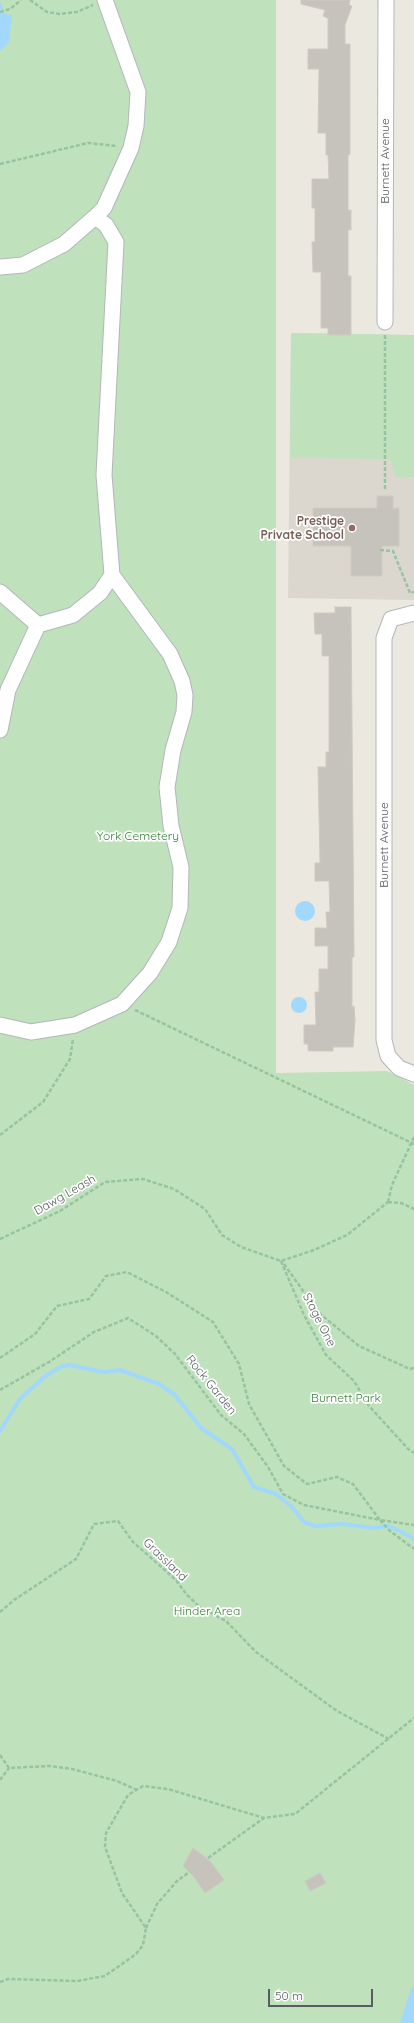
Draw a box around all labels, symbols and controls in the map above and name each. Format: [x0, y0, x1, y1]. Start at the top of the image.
street label: Burnett Avenue [378, 118, 392, 204]
place label: Prestige Private School [261, 514, 344, 542]
marker: Prestige Private School [347, 523, 357, 533]
street label: Burnett Avenue [377, 802, 391, 888]
park label: York Cemetery [97, 829, 179, 843]
street label: Dawg Leash [32, 1172, 98, 1218]
street label: Stage One [299, 1291, 339, 1349]
street label: Rock Garden [183, 1352, 239, 1418]
park label: Burnett Park [311, 1391, 381, 1405]
street label: Grassland [140, 1536, 190, 1584]
park label: Hinder Area [174, 1604, 240, 1618]
scale bar [270, 1981, 375, 2007]
text: 50 m [275, 1988, 303, 2003]

